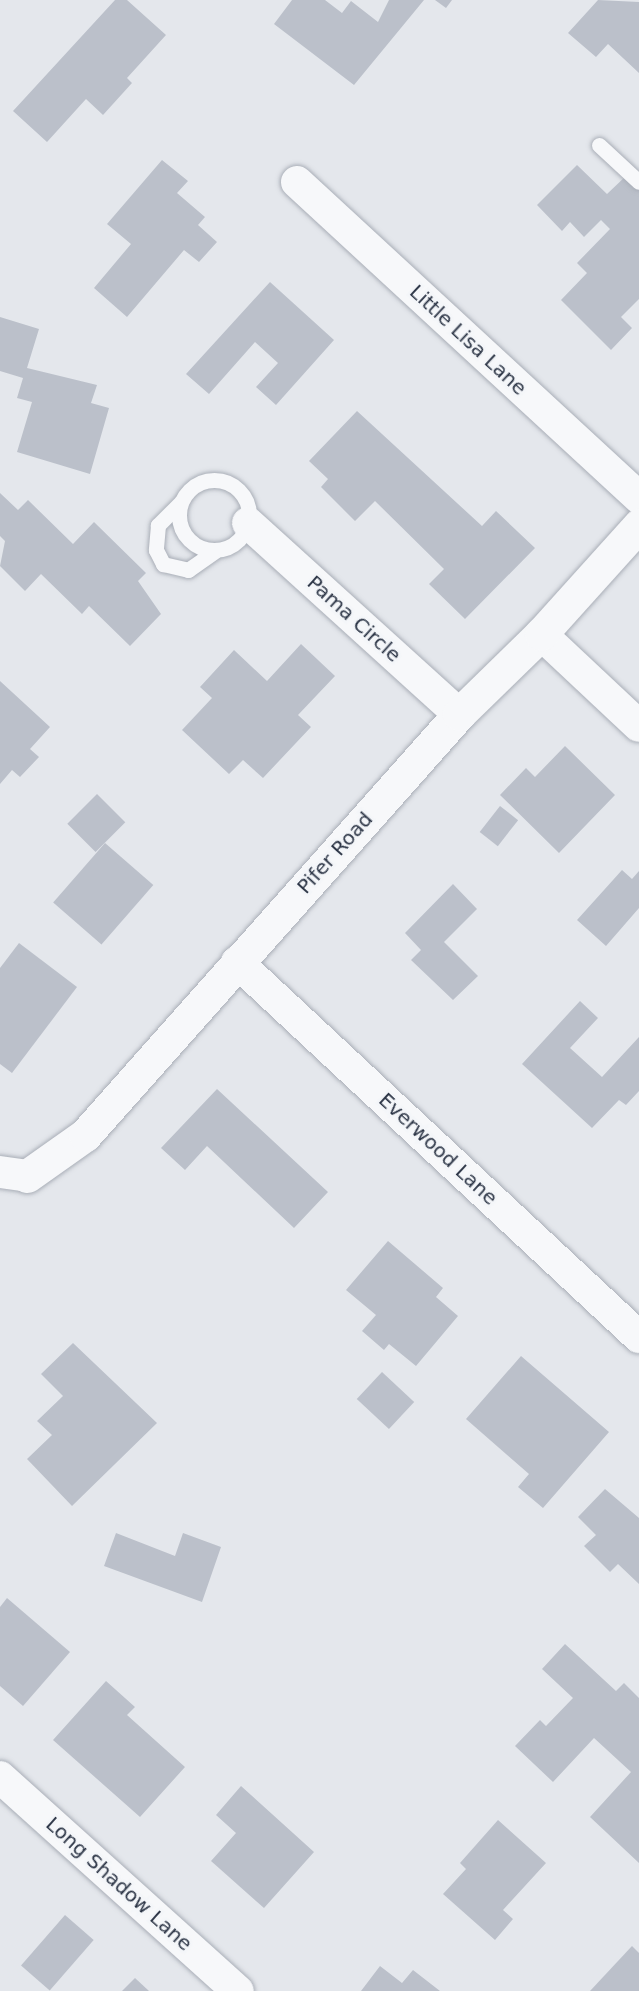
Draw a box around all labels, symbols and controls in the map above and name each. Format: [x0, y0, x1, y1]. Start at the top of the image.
street label: Little Lisa Lane [405, 280, 531, 400]
street label: Pama Circle [302, 571, 406, 667]
street label: Pifer Road [292, 807, 378, 899]
street label: Everwood Lane [374, 1088, 502, 1210]
street label: Long Shadow Lane [41, 1812, 197, 1956]

